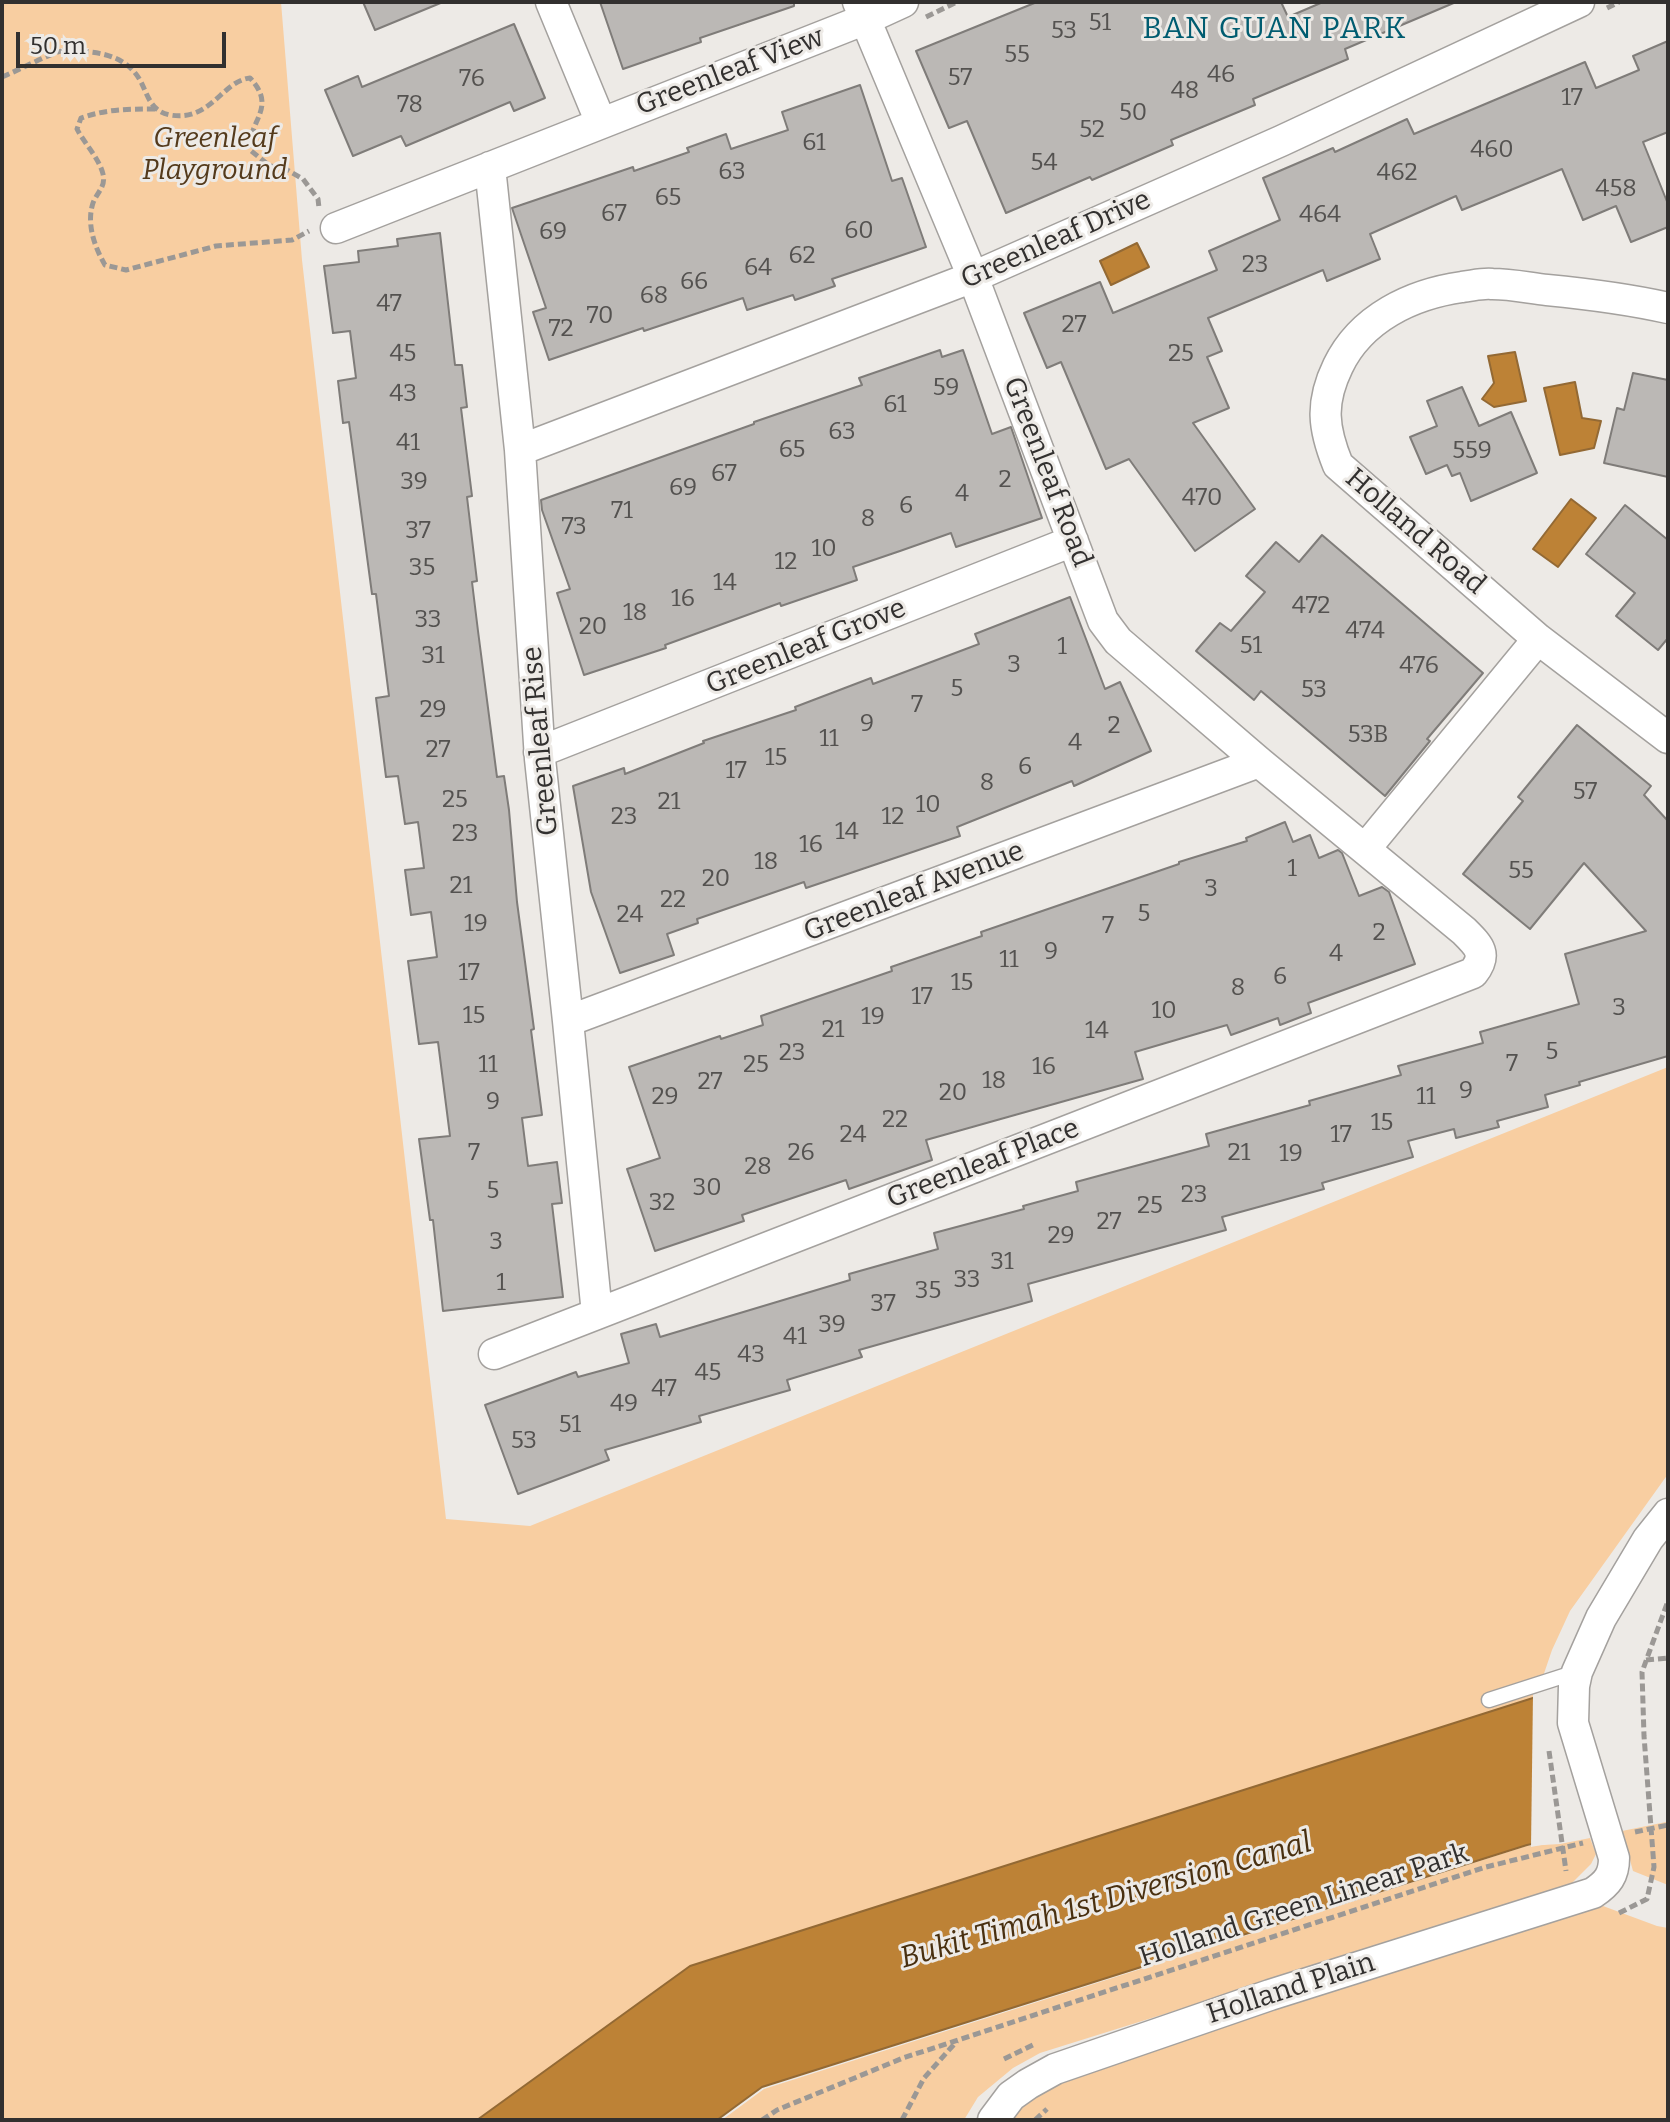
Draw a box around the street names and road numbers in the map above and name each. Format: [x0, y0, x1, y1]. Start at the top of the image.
street label: Greenleaf View [631, 21, 829, 123]
street label: Greenleaf Drive [956, 183, 1156, 297]
street label: Greenleaf Road [995, 372, 1099, 572]
street label: Holland Road [1338, 462, 1492, 602]
street label: Greenleaf Grove [701, 592, 911, 702]
street label: Greenleaf Rise [516, 645, 566, 837]
street label: Greenleaf Avenue [799, 835, 1029, 949]
street label: Greenleaf Place [882, 1112, 1084, 1216]
street label: Holland Green Linear Park [1135, 1837, 1473, 1975]
street label: Holland Plain [1203, 1946, 1379, 2032]

